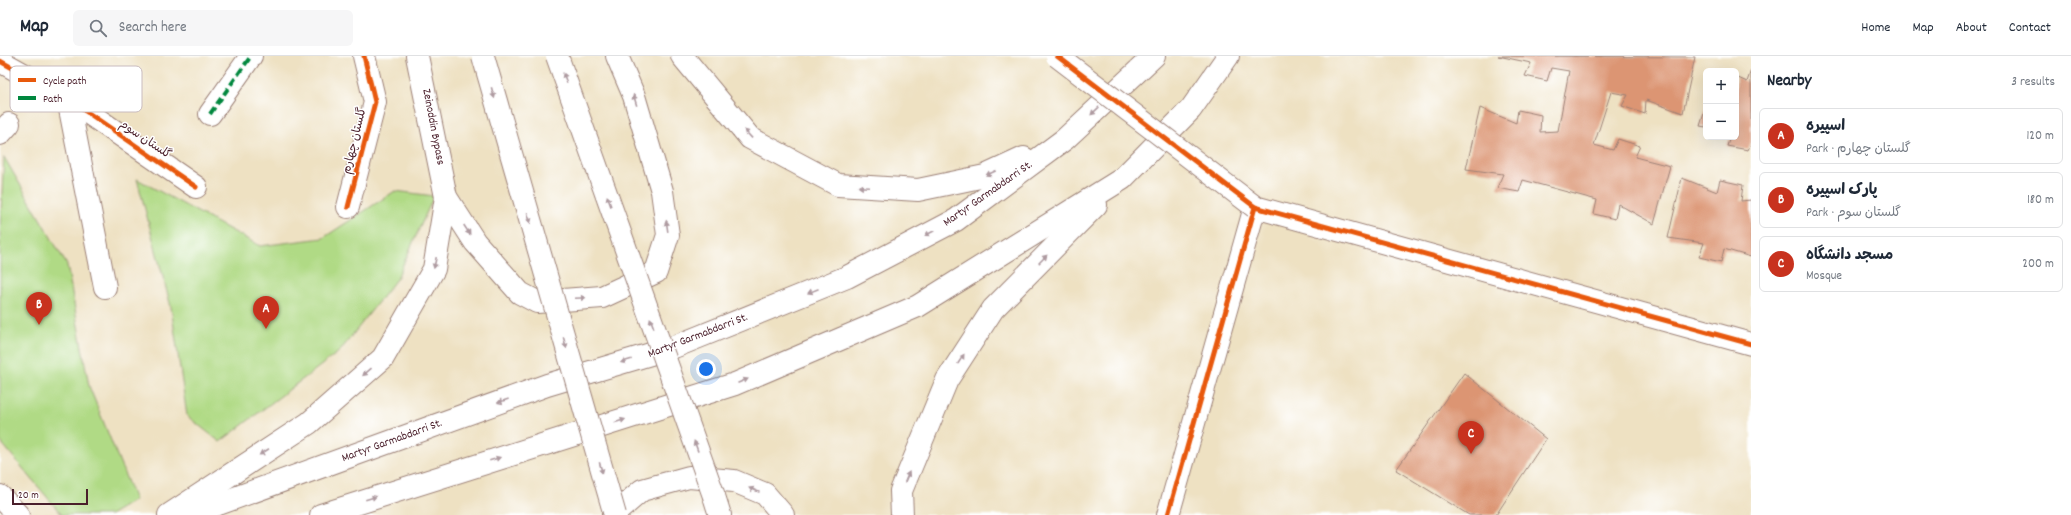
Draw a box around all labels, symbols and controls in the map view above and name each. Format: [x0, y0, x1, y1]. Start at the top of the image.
search box [73, 10, 353, 46]
text: Map [20, 14, 49, 41]
icon: search [87, 17, 109, 39]
text: Search here [119, 17, 187, 39]
text: Home [1861, 18, 1890, 38]
text: Map [1912, 18, 1934, 38]
text: About [1956, 18, 1987, 38]
text: Contact [2009, 18, 2051, 38]
legend [10, 66, 142, 112]
map controls [1703, 68, 1739, 140]
button: + [1703, 68, 1739, 104]
text: Nearby [1767, 70, 1811, 94]
one-way arrow [561, 72, 567, 84]
text: 3 results [2011, 73, 2055, 92]
text: Cycle path [43, 74, 87, 90]
street label: Zeinoddin Bypass [417, 87, 449, 167]
one-way arrow [491, 87, 497, 100]
text: Path [43, 92, 62, 108]
one-way arrow [632, 94, 638, 106]
button: − [1703, 104, 1739, 140]
street label: گلستان چهارم [339, 106, 371, 176]
one-way arrow [1090, 107, 1100, 116]
street label: گلستان سوم [116, 116, 174, 164]
text: اسپیره [1806, 116, 1845, 138]
text: A [1777, 127, 1785, 146]
text: 120 m [2026, 127, 2054, 146]
one-way arrow [743, 129, 752, 139]
text: Park · گلستان چهارم [1806, 140, 1911, 159]
street label: Martyr Garmabdarri St. [940, 157, 1036, 231]
one-way arrow [986, 170, 997, 176]
text: پارک اسپیره [1806, 180, 1877, 202]
one-way arrow [858, 183, 870, 190]
text: B [1778, 191, 1784, 210]
text: 180 m [2027, 191, 2054, 210]
one-way arrow [605, 194, 611, 206]
text: Park · گلستان سوم [1806, 204, 1901, 223]
one-way arrow [526, 213, 532, 225]
one-way arrow [664, 220, 670, 232]
one-way arrow [464, 224, 471, 236]
one-way arrow [924, 230, 936, 237]
text: مسجد دانشگاه [1806, 245, 1893, 267]
one-way arrow [1038, 254, 1047, 264]
text: C [1778, 255, 1784, 274]
text: 200 m [2022, 255, 2054, 274]
one-way arrow [431, 257, 437, 270]
text: Mosque [1806, 267, 1842, 286]
one-way arrow [807, 288, 819, 294]
pin: B [26, 292, 52, 325]
one-way arrow [574, 295, 587, 301]
pin: A [253, 296, 279, 329]
street label: Martyr Garmabdarri St. [646, 309, 750, 363]
one-way arrow [649, 317, 655, 329]
one-way arrow [562, 338, 568, 350]
one-way arrow [957, 354, 965, 364]
one-way arrow [620, 358, 632, 364]
your location [696, 359, 716, 379]
one-way arrow [361, 368, 372, 377]
one-way arrow [738, 378, 749, 384]
one-way arrow [496, 398, 508, 404]
street label: Martyr Garmabdarri St. [339, 415, 445, 467]
one-way arrow [614, 417, 626, 423]
pin: C [1458, 421, 1484, 454]
one-way arrow [693, 439, 699, 451]
one-way arrow [259, 448, 270, 456]
one-way arrow [490, 456, 502, 462]
one-way arrow [598, 463, 604, 475]
one-way arrow [905, 471, 911, 483]
scale bar [12, 487, 88, 506]
one-way arrow [749, 487, 760, 493]
text: 20 m [18, 488, 39, 504]
one-way arrow [366, 495, 378, 501]

